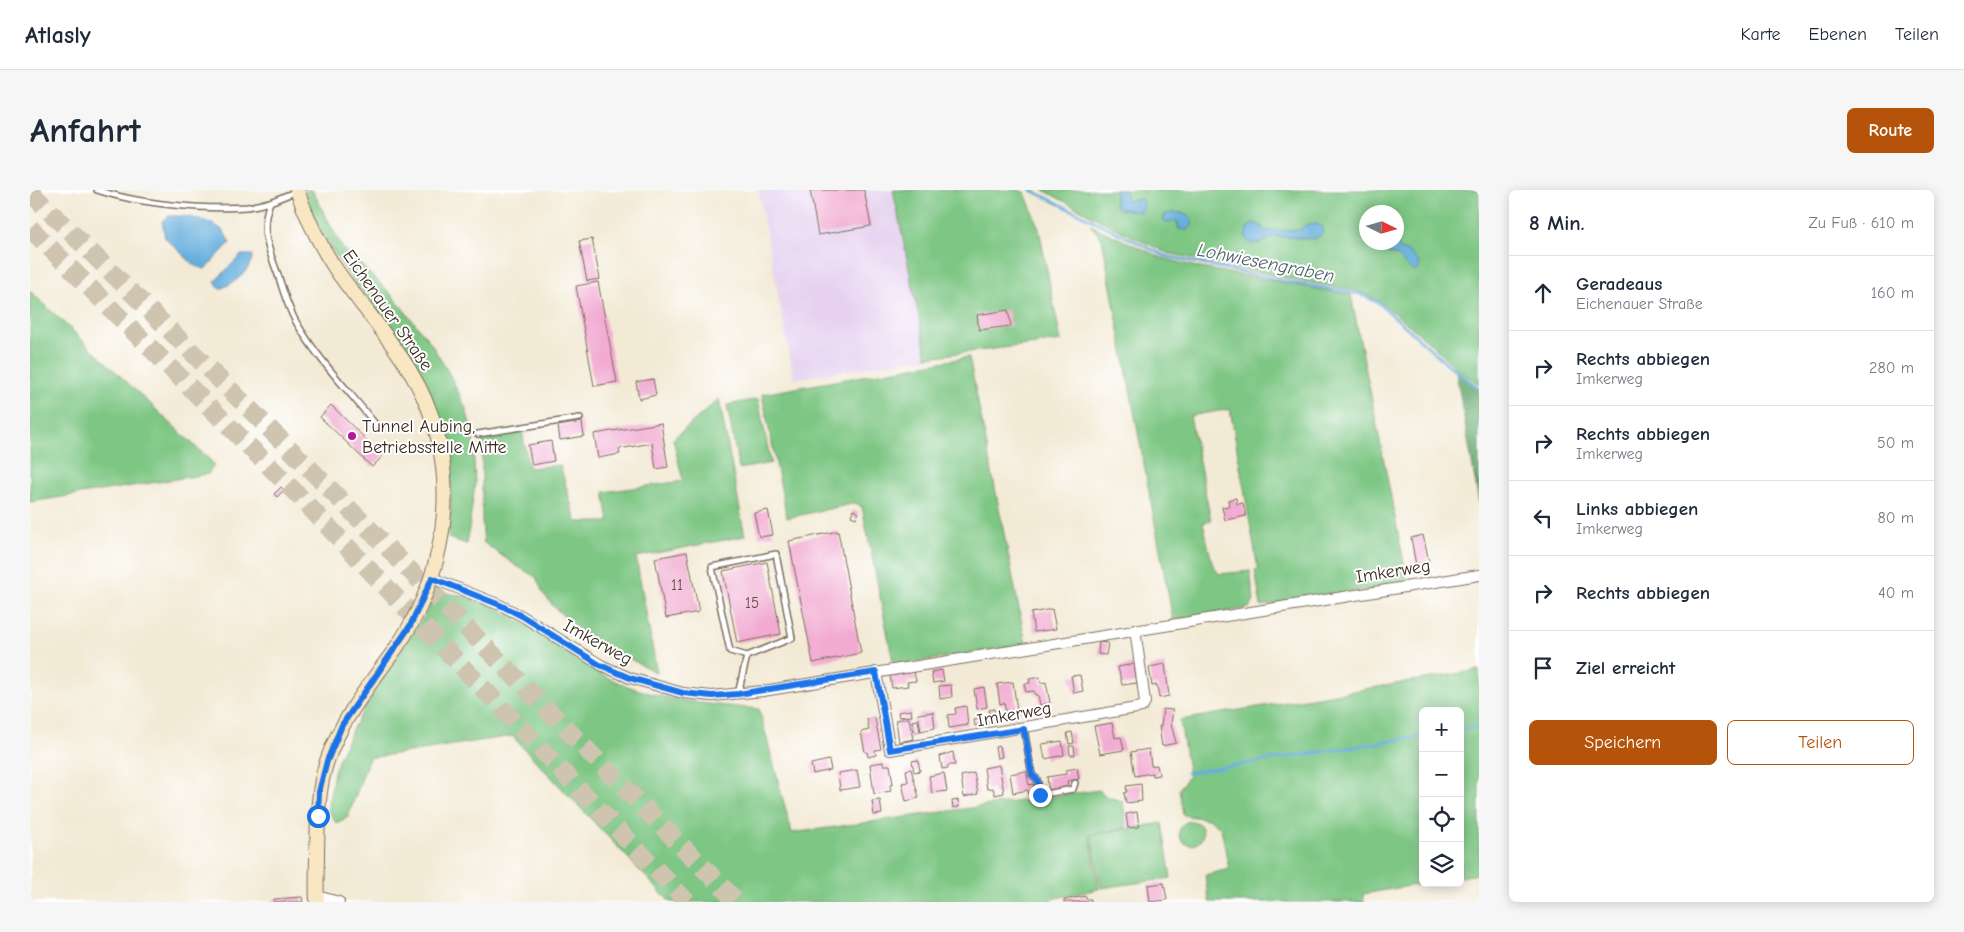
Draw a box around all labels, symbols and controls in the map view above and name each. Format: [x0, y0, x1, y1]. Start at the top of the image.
text: Atlasly [25, 21, 91, 49]
text: Karte [1740, 24, 1781, 45]
text: Ebenen [1809, 24, 1867, 45]
text: Teilen [1895, 24, 1939, 45]
button: Route [1847, 108, 1934, 153]
text: Anfahrt [30, 110, 141, 151]
north arrow [1359, 205, 1404, 250]
text: 8 Min. [1529, 211, 1584, 235]
text: Zu Fuß · 610 m [1809, 214, 1914, 232]
water label: Lohwiesengraben [1195, 239, 1336, 287]
street label: Eichenauer Straße [338, 246, 437, 375]
text: Geradeaus [1576, 273, 1662, 295]
icon: ahead [1529, 279, 1557, 307]
text: 160 m [1871, 284, 1914, 302]
text: Eichenauer Straße [1576, 295, 1703, 313]
text: Rechts abbiegen [1576, 348, 1710, 370]
icon: right [1529, 354, 1557, 382]
text: 280 m [1869, 359, 1914, 377]
text: Imkerweg [1576, 370, 1643, 388]
place label: Tunnel Aubing, Betriebsstelle Mitte [362, 416, 507, 458]
text: Rechts abbiegen [1576, 423, 1710, 445]
icon: right [1529, 429, 1557, 457]
marker: Tunnel Aubing, Betriebsstelle Mitte [346, 430, 358, 442]
text: 50 m [1877, 434, 1914, 452]
text: Imkerweg [1576, 445, 1643, 463]
text: Links abbiegen [1576, 498, 1698, 520]
icon: left [1529, 504, 1557, 532]
text: 80 m [1877, 509, 1914, 527]
text: Imkerweg [1576, 520, 1643, 538]
street label: Imkerweg [1354, 555, 1432, 588]
house number: 11 [671, 576, 683, 594]
icon: right [1529, 579, 1557, 607]
text: Rechts abbiegen [1576, 582, 1710, 604]
text: 40 m [1878, 584, 1914, 602]
house number: 15 [745, 594, 759, 612]
street label: Imkerweg [560, 615, 636, 670]
icon: arrive [1529, 654, 1557, 682]
text: Ziel erreicht [1576, 657, 1675, 679]
street label: Imkerweg [975, 698, 1053, 731]
map controls [1419, 707, 1464, 887]
button: + [1419, 707, 1464, 752]
button: Speichern [1529, 720, 1717, 765]
button: Teilen [1727, 720, 1914, 765]
button: − [1419, 752, 1464, 797]
route end [1029, 784, 1052, 807]
button: locate [1419, 797, 1464, 842]
route start [307, 805, 330, 828]
button: layers [1419, 842, 1464, 887]

